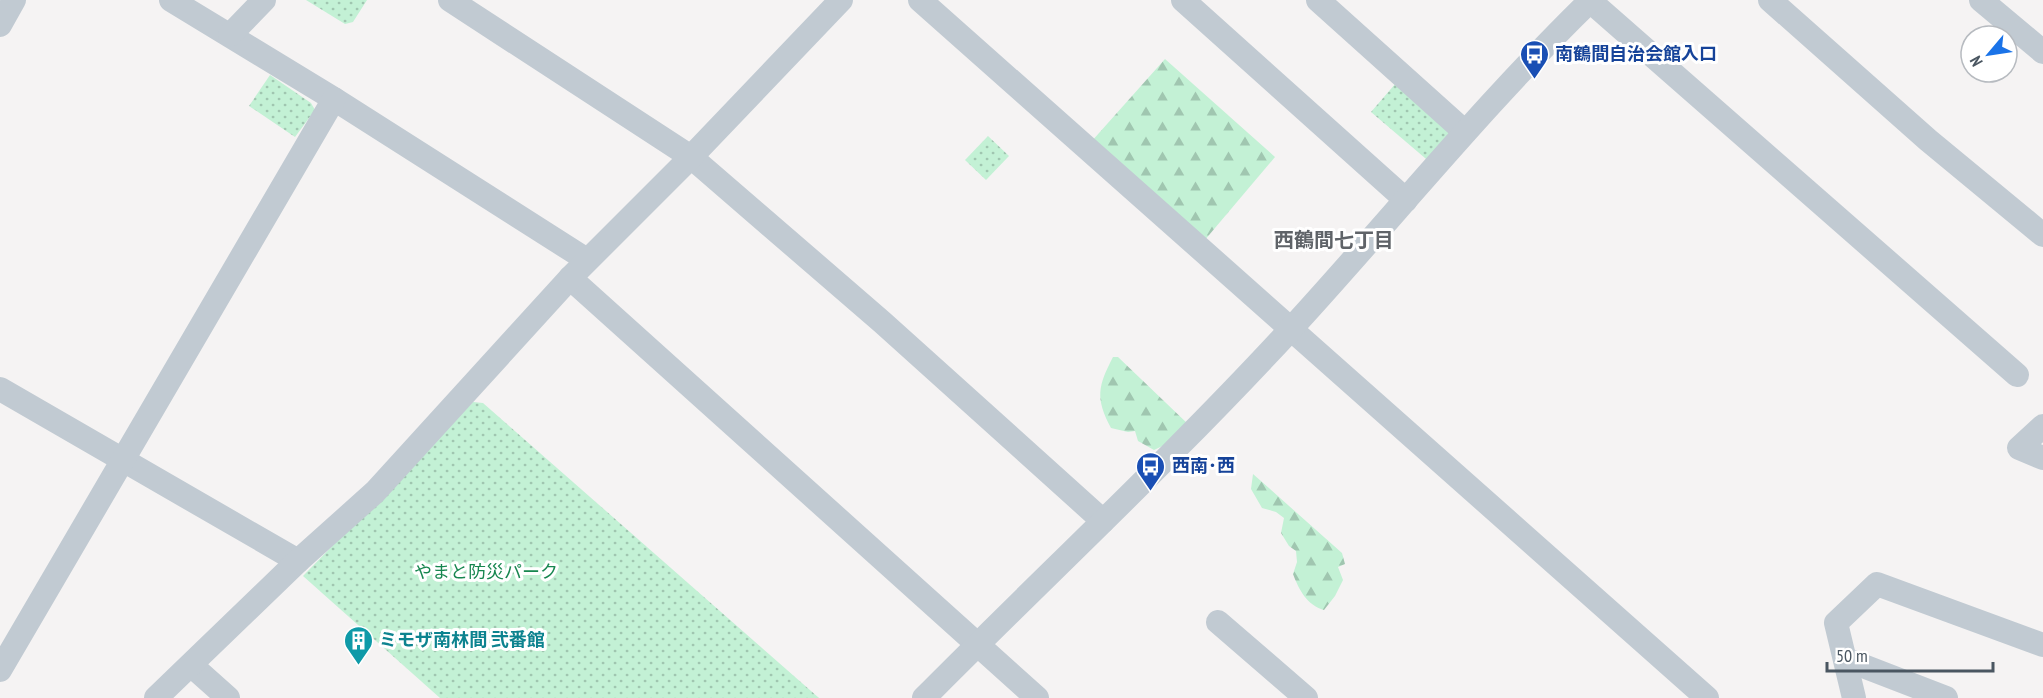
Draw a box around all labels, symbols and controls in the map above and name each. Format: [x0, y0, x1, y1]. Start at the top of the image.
north arrow [1959, 24, 2019, 84]
bus stop icon: 南鶴間自治会館入口 [1518, 38, 1550, 80]
place label: 南鶴間自治会館入口 [1555, 42, 1717, 65]
text: N [1965, 53, 1987, 70]
district label: 西鶴間七丁目 [1274, 227, 1394, 253]
bus stop icon: 西南･西 [1135, 450, 1167, 492]
place label: 西南･西 [1172, 454, 1235, 477]
park label: やまと防災パーク [414, 560, 558, 583]
building icon: ミモザ南林間 弐番館 [342, 624, 374, 666]
place label: ミモザ南林間 弐番館 [379, 628, 545, 651]
scale bar [1827, 635, 1994, 673]
text: 50 m [1836, 644, 1868, 667]

